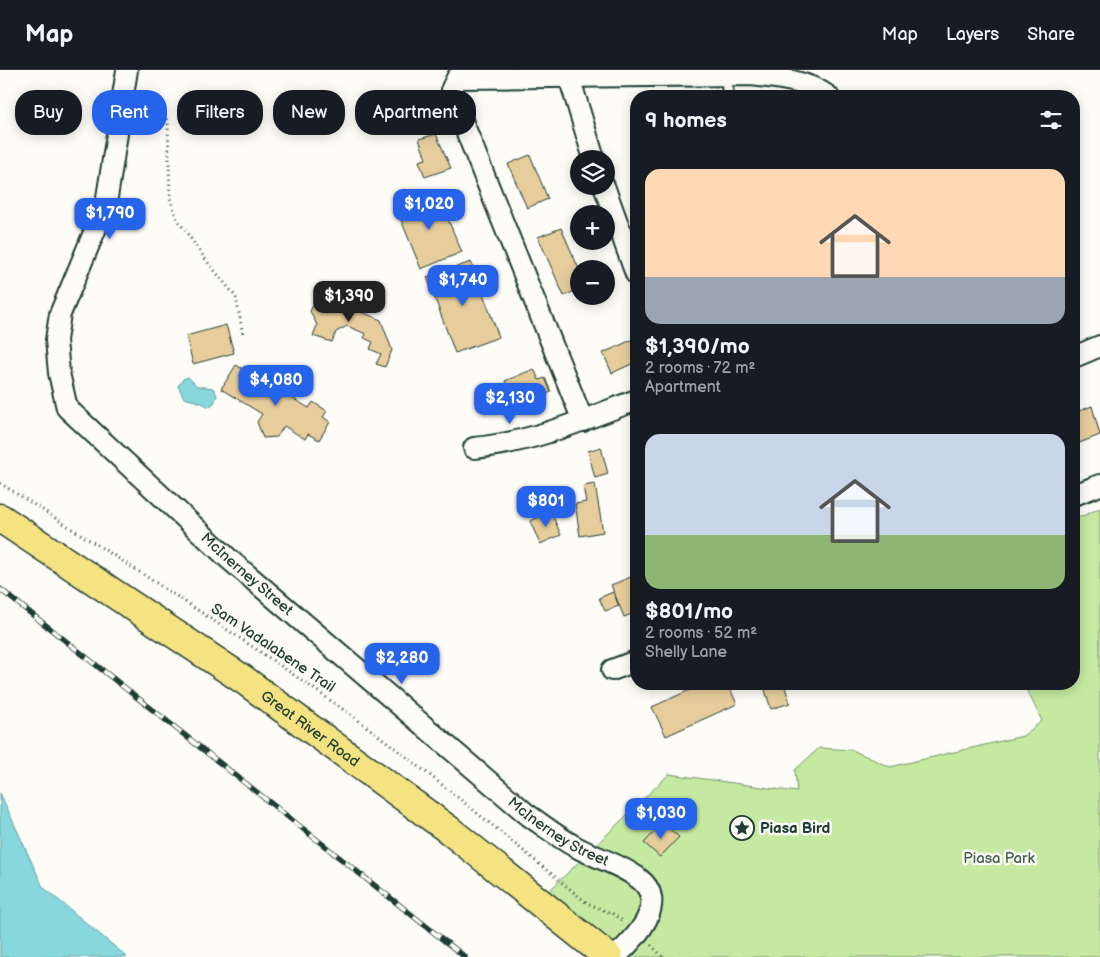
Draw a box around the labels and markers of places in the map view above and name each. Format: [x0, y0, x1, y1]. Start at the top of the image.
pin: $1,020 [388, 189, 470, 231]
pin: $1,790 [69, 198, 151, 240]
pin: $1,740 [422, 264, 504, 307]
pin: $1,390 [308, 280, 390, 323]
pin: $4,080 [235, 364, 317, 407]
pin: $2,130 [469, 382, 551, 425]
pin: $801 [516, 486, 576, 528]
pin: $2,280 [361, 642, 443, 685]
pin: $1,030 [620, 798, 702, 840]
place icon: Piasa Bird [729, 815, 755, 841]
place label: Piasa Bird [760, 819, 830, 838]

